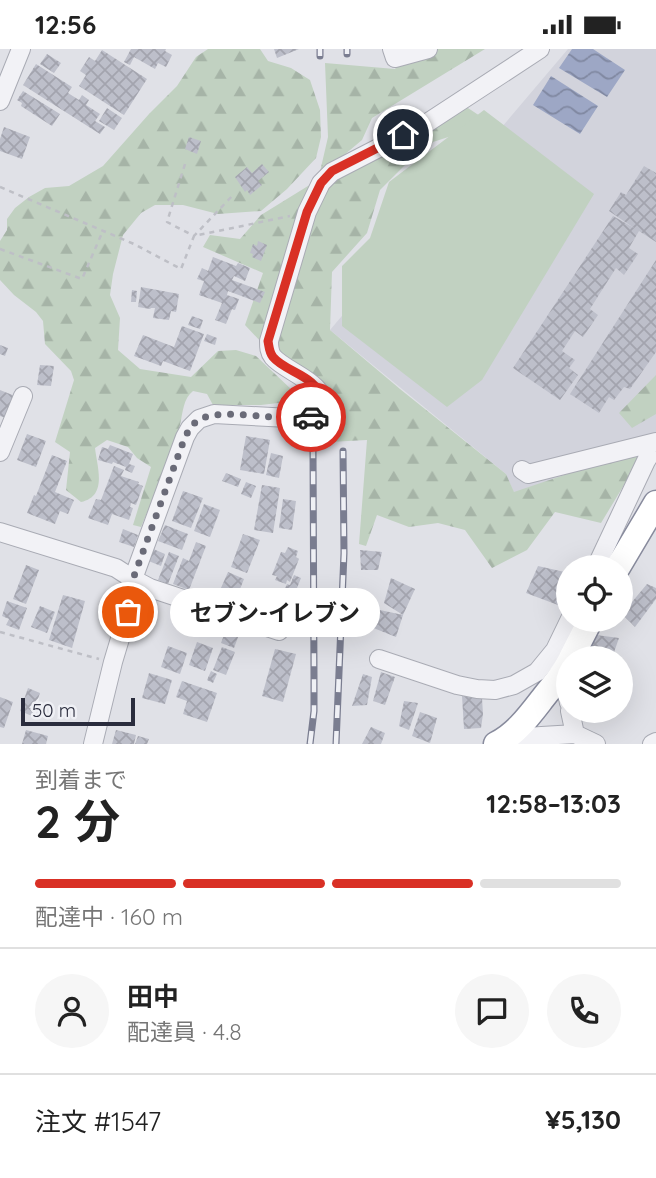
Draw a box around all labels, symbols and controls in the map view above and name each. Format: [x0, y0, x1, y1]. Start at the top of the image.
text: 12:56 [35, 8, 96, 41]
pin [373, 105, 433, 165]
icon: home [384, 116, 422, 154]
courier [276, 382, 346, 452]
icon: car [292, 398, 330, 436]
map controls [556, 555, 633, 723]
button: locate [556, 555, 633, 632]
pin [98, 582, 158, 642]
callout: セブン-イレブン [170, 587, 380, 637]
icon: bag [109, 593, 147, 631]
text: セブン-イレブン [190, 598, 360, 627]
button: layers [556, 646, 633, 723]
scale bar [21, 695, 135, 727]
text: 50 m [32, 698, 76, 722]
text: 到着まで [35, 765, 127, 794]
text: 12:58–13:03 [486, 787, 621, 820]
text: 2 分 [35, 792, 120, 850]
text: 配達中 · 160 m [35, 902, 183, 931]
button: person [35, 974, 109, 1048]
button: chat [455, 974, 529, 1048]
button: phone [547, 974, 621, 1048]
text: 田中 [127, 980, 179, 1013]
text: 配達員 · 4.8 [127, 1017, 242, 1046]
text: ¥5,130 [545, 1103, 621, 1136]
text: 注文 #1547 [35, 1105, 161, 1138]

